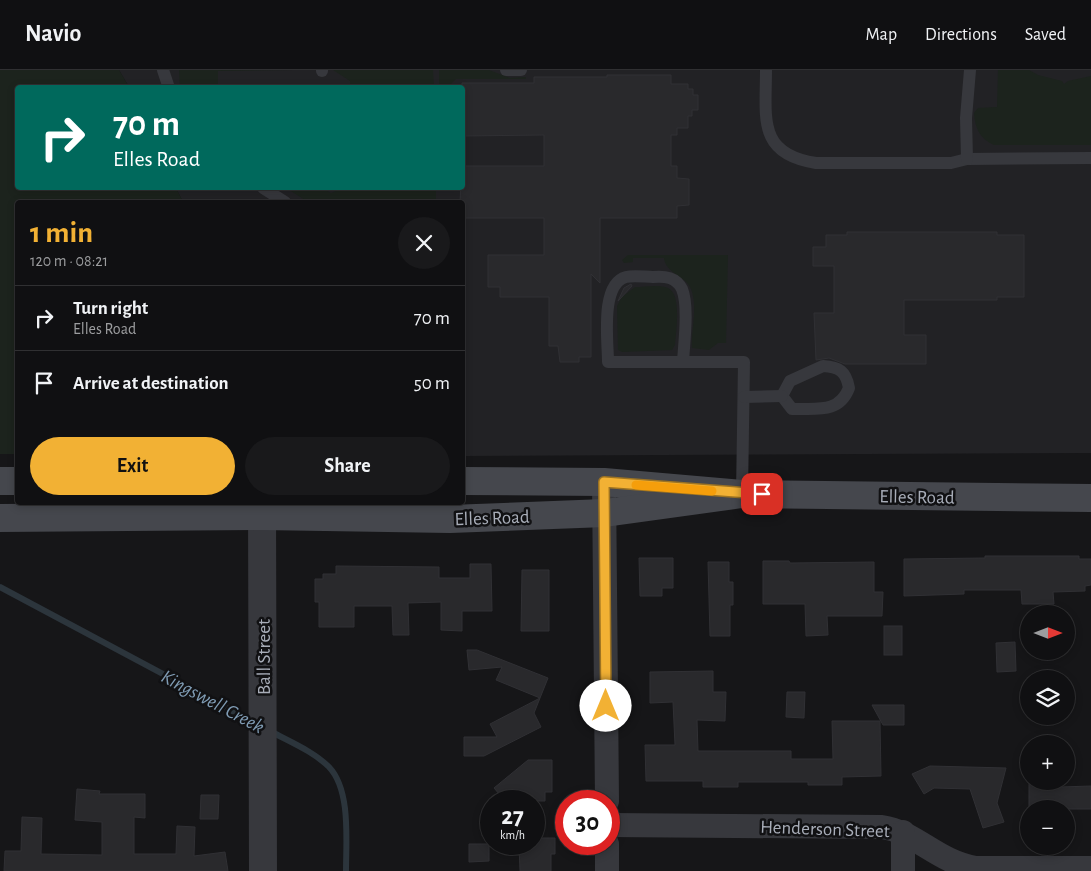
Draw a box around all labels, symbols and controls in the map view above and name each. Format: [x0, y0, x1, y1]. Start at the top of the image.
text: Navio [25, 22, 81, 46]
text: Map [866, 26, 897, 44]
text: Directions [925, 26, 997, 44]
text: Saved [1025, 26, 1066, 44]
icon: right [30, 105, 95, 170]
text: 70 m [113, 107, 180, 142]
text: Elles Road [113, 148, 200, 170]
button: close [398, 217, 450, 269]
text: 1 min [30, 218, 93, 248]
text: 120 m · 08:21 [30, 253, 108, 269]
text: Turn right [73, 299, 148, 318]
icon: right [30, 304, 58, 332]
text: 70 m [414, 309, 450, 328]
text: Elles Road [73, 321, 136, 337]
icon: arrive [30, 369, 58, 397]
text: Arrive at destination [73, 374, 229, 393]
text: 50 m [414, 374, 450, 393]
button: Exit [30, 437, 235, 495]
button: Share [245, 437, 450, 495]
pin [741, 473, 783, 515]
icon: arrive [748, 480, 776, 508]
street label: Elles Road [879, 487, 955, 508]
street label: Elles Road [454, 508, 530, 529]
north arrow [1020, 605, 1075, 660]
map controls [1020, 605, 1075, 855]
street label: Ball Street [255, 619, 274, 695]
water label: Kingswell Creek [158, 666, 267, 737]
button: layers [1020, 670, 1075, 725]
position arrow [579, 679, 631, 731]
button: + [1020, 735, 1075, 790]
speed limit sign: 30 [555, 790, 620, 855]
button: − [1020, 800, 1075, 855]
text: 27 [501, 804, 524, 829]
street label: Henderson Street [760, 818, 890, 841]
text: km/h [500, 829, 525, 841]

